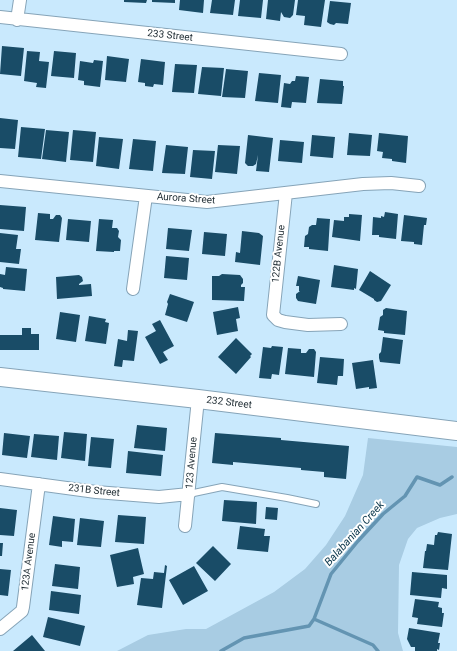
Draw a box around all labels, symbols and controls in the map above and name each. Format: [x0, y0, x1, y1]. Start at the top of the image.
street label: 233 Street [147, 28, 193, 44]
street label: Aurora Street [156, 191, 216, 207]
street label: 122B Avenue [270, 224, 288, 284]
street label: 232 Street [206, 394, 252, 412]
street label: 123 Avenue [184, 437, 200, 489]
street label: 231B Street [68, 482, 120, 500]
water label: Balabanian Creek [322, 499, 388, 569]
street label: 123A Avenue [19, 532, 39, 592]

